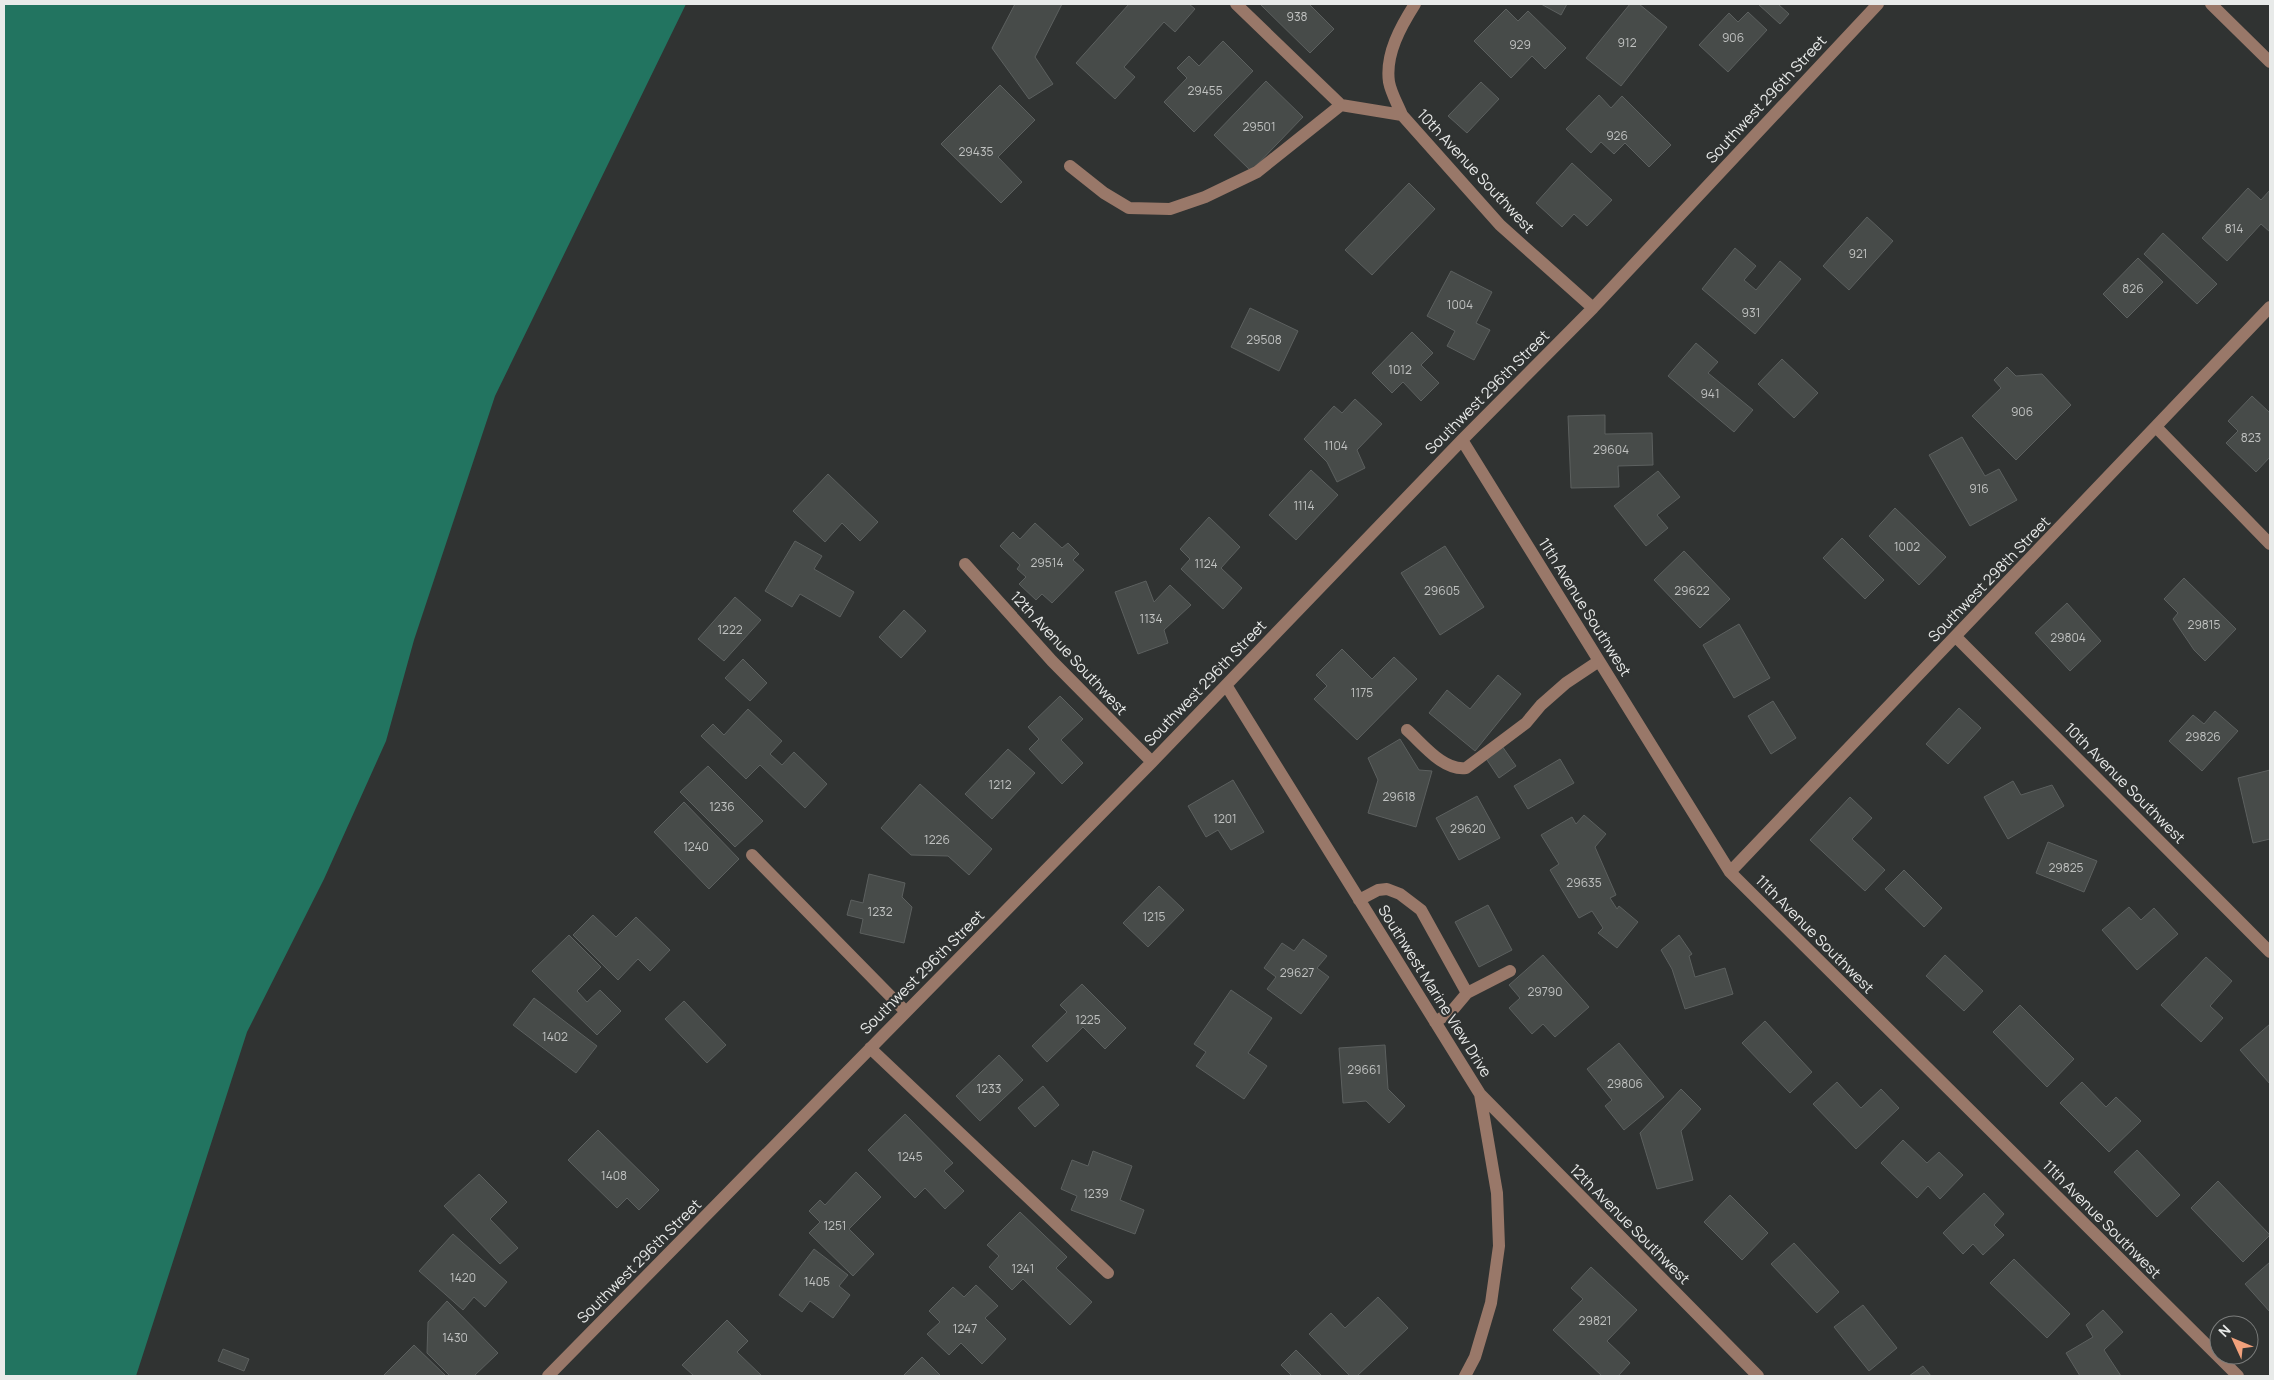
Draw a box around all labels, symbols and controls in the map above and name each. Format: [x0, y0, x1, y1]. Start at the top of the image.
house number: 938 [1286, 8, 1308, 25]
house number: 906 [1722, 29, 1744, 46]
street label: Southwest 296th Street [1701, 30, 1831, 168]
house number: 912 [1618, 34, 1637, 51]
house number: 929 [1509, 36, 1531, 53]
house number: 29455 [1187, 82, 1223, 99]
street label: 10th Avenue Southwest [1413, 104, 1539, 238]
house number: 29501 [1242, 118, 1276, 135]
house number: 926 [1606, 127, 1628, 144]
house number: 29435 [959, 143, 994, 160]
house number: 814 [2225, 220, 2243, 237]
house number: 921 [1849, 245, 1867, 262]
house number: 826 [2122, 280, 2144, 297]
house number: 1004 [1447, 296, 1473, 313]
house number: 931 [1742, 304, 1760, 321]
street label: Southwest 296th Street [1420, 325, 1554, 459]
house number: 29508 [1246, 331, 1282, 348]
house number: 1012 [1388, 361, 1412, 378]
house number: 941 [1700, 385, 1720, 402]
house number: 906 [2011, 403, 2033, 420]
house number: 823 [2241, 429, 2261, 446]
house number: 1104 [1324, 437, 1348, 454]
house number: 29604 [1593, 441, 1629, 458]
house number: 916 [1969, 480, 1989, 497]
house number: 1114 [1293, 497, 1315, 514]
street label: Southwest 298th Street [1923, 512, 2055, 646]
street label: 11th Avenue Southwest [1534, 534, 1636, 680]
house number: 1002 [1894, 538, 1920, 555]
house number: 29514 [1031, 554, 1063, 571]
house number: 1124 [1194, 555, 1218, 572]
house number: 29605 [1424, 582, 1460, 599]
house number: 29622 [1674, 582, 1710, 599]
street label: 12th Avenue Southwest [1006, 586, 1132, 720]
house number: 1134 [1139, 610, 1163, 627]
street label: Southwest 296th Street [1139, 615, 1271, 751]
house number: 29815 [2188, 616, 2220, 633]
house number: 1222 [717, 621, 743, 638]
house number: 29804 [2050, 629, 2086, 646]
house number: 1175 [1351, 684, 1373, 701]
street label: 10th Avenue Southwest [2060, 718, 2190, 848]
house number: 29826 [2185, 728, 2221, 745]
house number: 1212 [988, 776, 1012, 793]
house number: 29618 [1382, 788, 1416, 805]
house number: 1236 [709, 798, 735, 815]
house number: 1201 [1213, 810, 1237, 827]
house number: 29620 [1450, 820, 1486, 837]
house number: 1226 [924, 831, 950, 848]
house number: 1240 [683, 838, 709, 855]
house number: 29825 [2048, 859, 2084, 876]
street label: 11th Avenue Southwest [1751, 870, 1879, 998]
house number: 29635 [1566, 874, 1602, 891]
street label: Southwest Marine View Drive [1373, 901, 1497, 1081]
house number: 1232 [868, 903, 893, 920]
street label: Southwest 296th Street [855, 905, 989, 1039]
house number: 1215 [1142, 908, 1166, 925]
house number: 29627 [1280, 964, 1314, 981]
house number: 29790 [1528, 983, 1562, 1000]
house number: 1225 [1075, 1011, 1101, 1028]
house number: 1402 [542, 1028, 568, 1045]
house number: 29661 [1347, 1061, 1381, 1078]
house number: 29806 [1607, 1075, 1643, 1092]
house number: 1233 [977, 1080, 1001, 1097]
house number: 1245 [897, 1148, 923, 1165]
street label: 11th Avenue Southwest [2038, 1155, 2166, 1283]
street label: 12th Avenue Southwest [1565, 1159, 1695, 1289]
house number: 1408 [601, 1167, 627, 1184]
house number: 1239 [1083, 1185, 1109, 1202]
street label: Southwest 296th Street [572, 1194, 706, 1328]
house number: 1251 [823, 1217, 847, 1234]
house number: 1241 [1011, 1260, 1035, 1277]
house number: 1420 [450, 1269, 476, 1286]
house number: 1405 [804, 1273, 830, 1290]
house number: 29821 [1579, 1312, 1611, 1329]
north arrow [2209, 1315, 2259, 1365]
house number: 1247 [953, 1320, 977, 1337]
text: N [2214, 1320, 2235, 1341]
house number: 1430 [442, 1329, 468, 1346]

